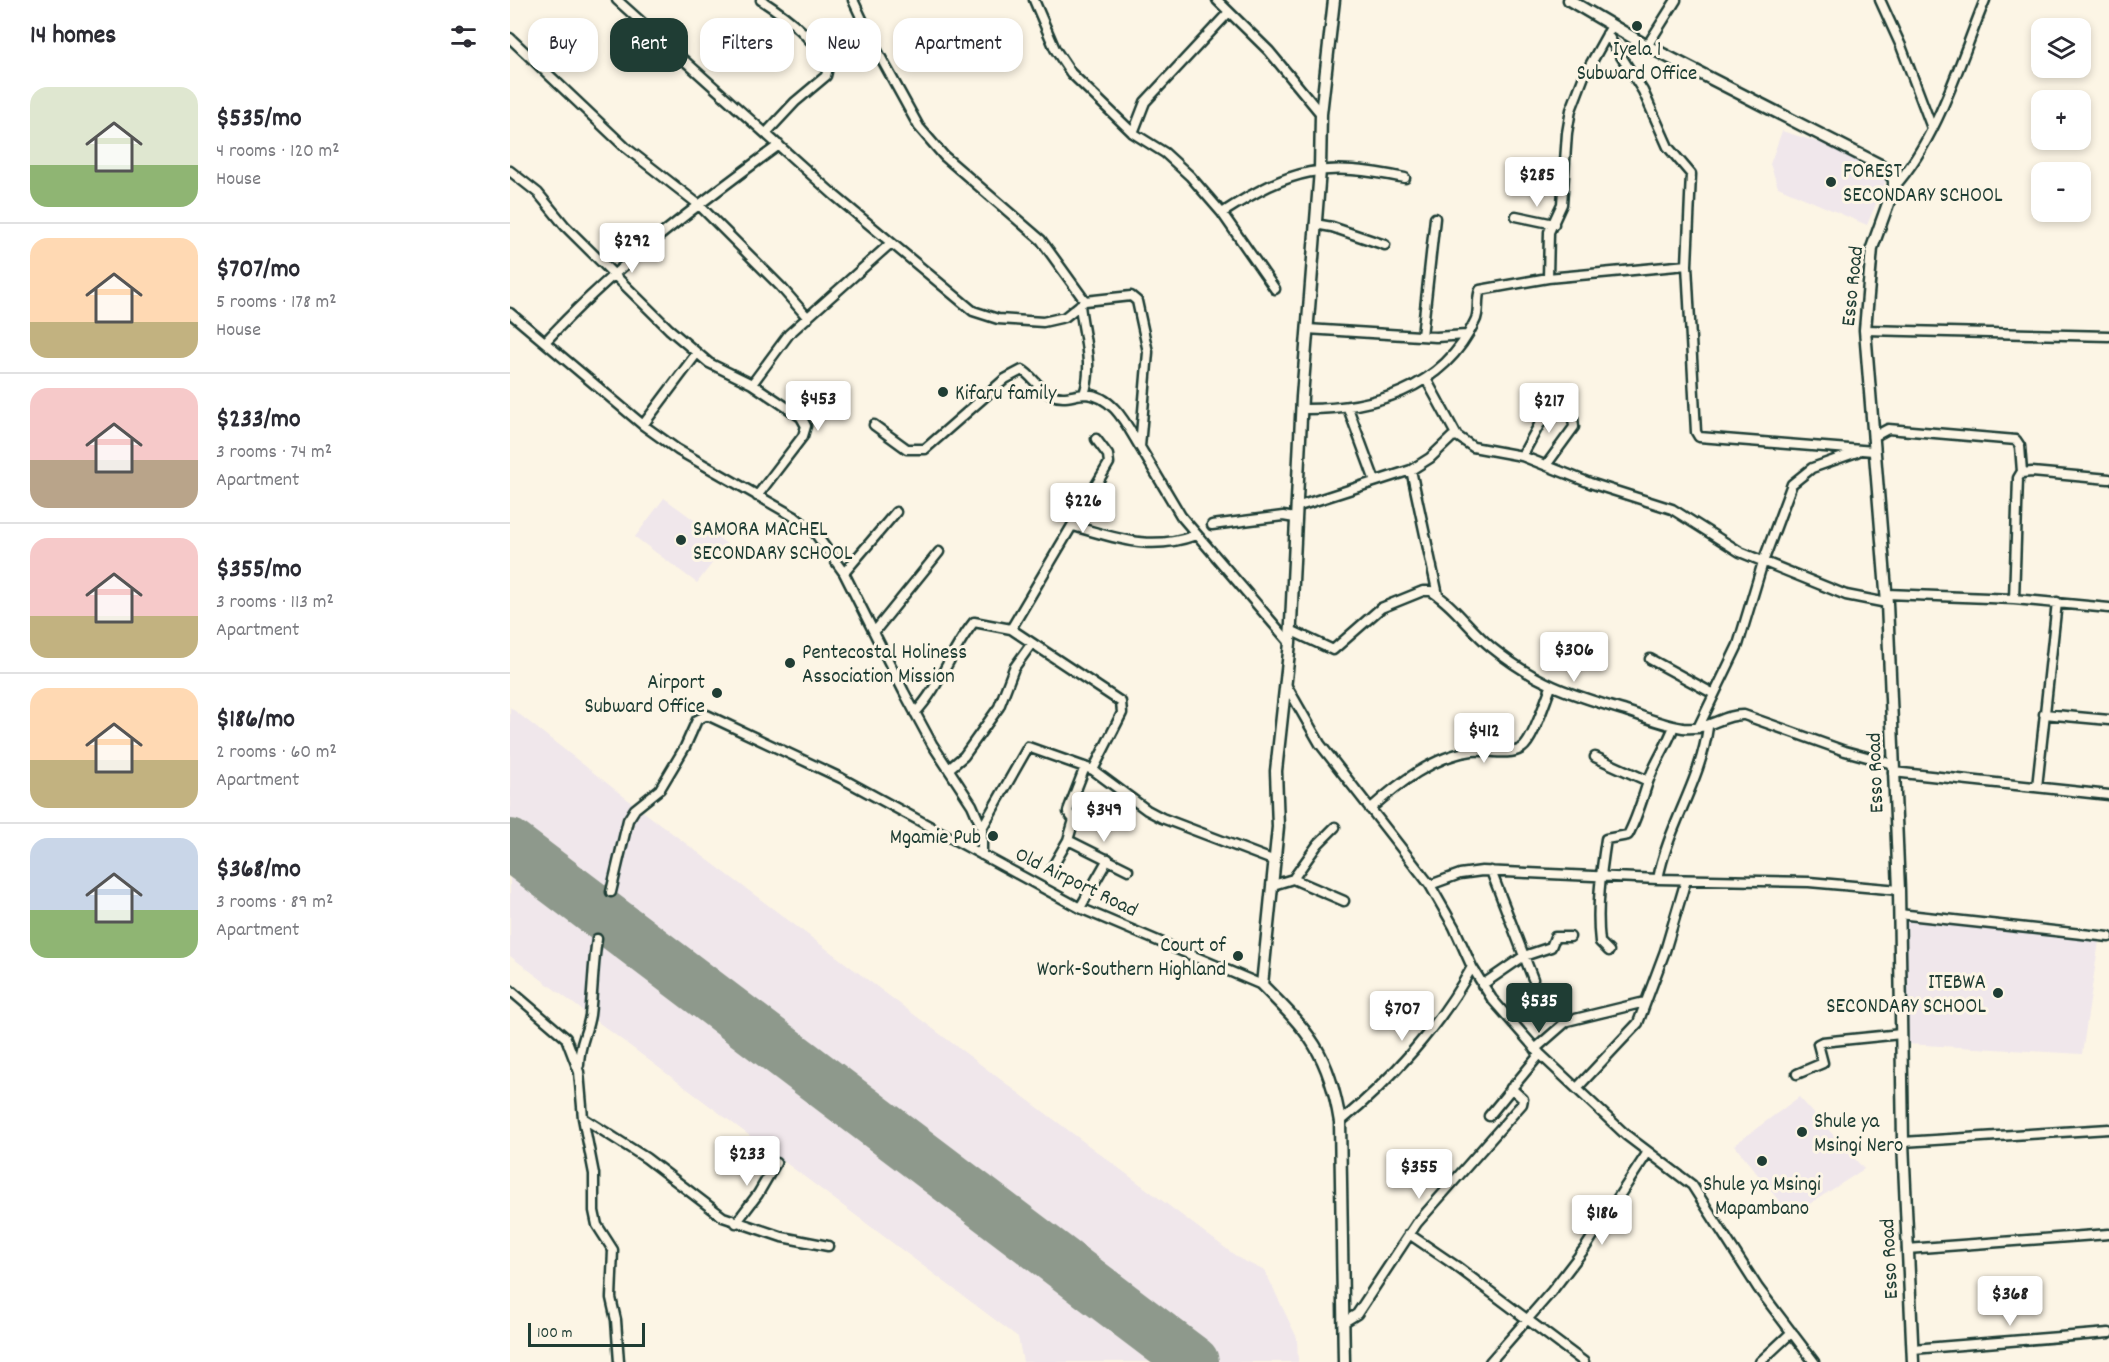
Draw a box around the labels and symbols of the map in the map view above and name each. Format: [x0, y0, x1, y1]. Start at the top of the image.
marker: Iyela 1 Subward Office [1630, 19, 1644, 33]
place label: Iyela 1 Subward Office [1577, 36, 1697, 90]
pin: $285 [1501, 157, 1573, 208]
place label: FOREST SECONDARY SCHOOL [1843, 158, 2003, 212]
marker: FOREST SECONDARY SCHOOL [1824, 175, 1838, 189]
pin: $292 [596, 223, 668, 274]
street label: Esso Road [1835, 245, 1873, 328]
place label: Kifaru family [955, 380, 1057, 410]
pin: $453 [782, 381, 854, 432]
pin: $217 [1513, 383, 1585, 434]
marker: Kifaru family [936, 385, 950, 399]
pin: $226 [1047, 483, 1119, 534]
place label: SAMORA MACHEL SECONDARY SCHOOL [693, 516, 853, 570]
marker: SAMORA MACHEL SECONDARY SCHOOL [674, 533, 688, 547]
pin: $306 [1538, 632, 1610, 683]
place label: Pentecostal Holiness Association Mission [802, 639, 967, 693]
marker: Pentecostal Holiness Association Mission [783, 656, 797, 670]
place label: Airport Subward Office [585, 669, 705, 723]
marker: Airport Subward Office [710, 686, 724, 700]
pin: $412 [1448, 713, 1520, 764]
street label: Esso Road [1861, 732, 1893, 814]
pin: $349 [1068, 792, 1140, 843]
place label: Mgamie Pub [890, 824, 981, 854]
marker: Mgamie Pub [986, 829, 1000, 843]
street label: Old Airport Road [1009, 841, 1142, 926]
place label: Court of Work-Southern Highland [1037, 932, 1227, 986]
marker: Court of Work-Southern Highland [1231, 949, 1245, 963]
place label: ITEBWA SECONDARY SCHOOL [1826, 969, 1986, 1023]
pin: $535 [1503, 983, 1575, 1034]
marker: ITEBWA SECONDARY SCHOOL [1991, 986, 2005, 1000]
pin: $707 [1366, 991, 1438, 1042]
place label: Shule ya Msingi Nero [1814, 1108, 1903, 1162]
marker: Shule ya Msingi Nero [1795, 1125, 1809, 1139]
pin: $233 [711, 1136, 783, 1187]
pin: $355 [1383, 1149, 1455, 1200]
marker: Shule ya Msingi Mapambano [1755, 1154, 1769, 1168]
place label: Shule ya Msingi Mapambano [1703, 1171, 1821, 1225]
pin: $186 [1566, 1195, 1638, 1246]
street label: Esso Road [1874, 1218, 1908, 1300]
pin: $368 [1974, 1276, 2046, 1327]
scale bar [528, 1320, 645, 1348]

